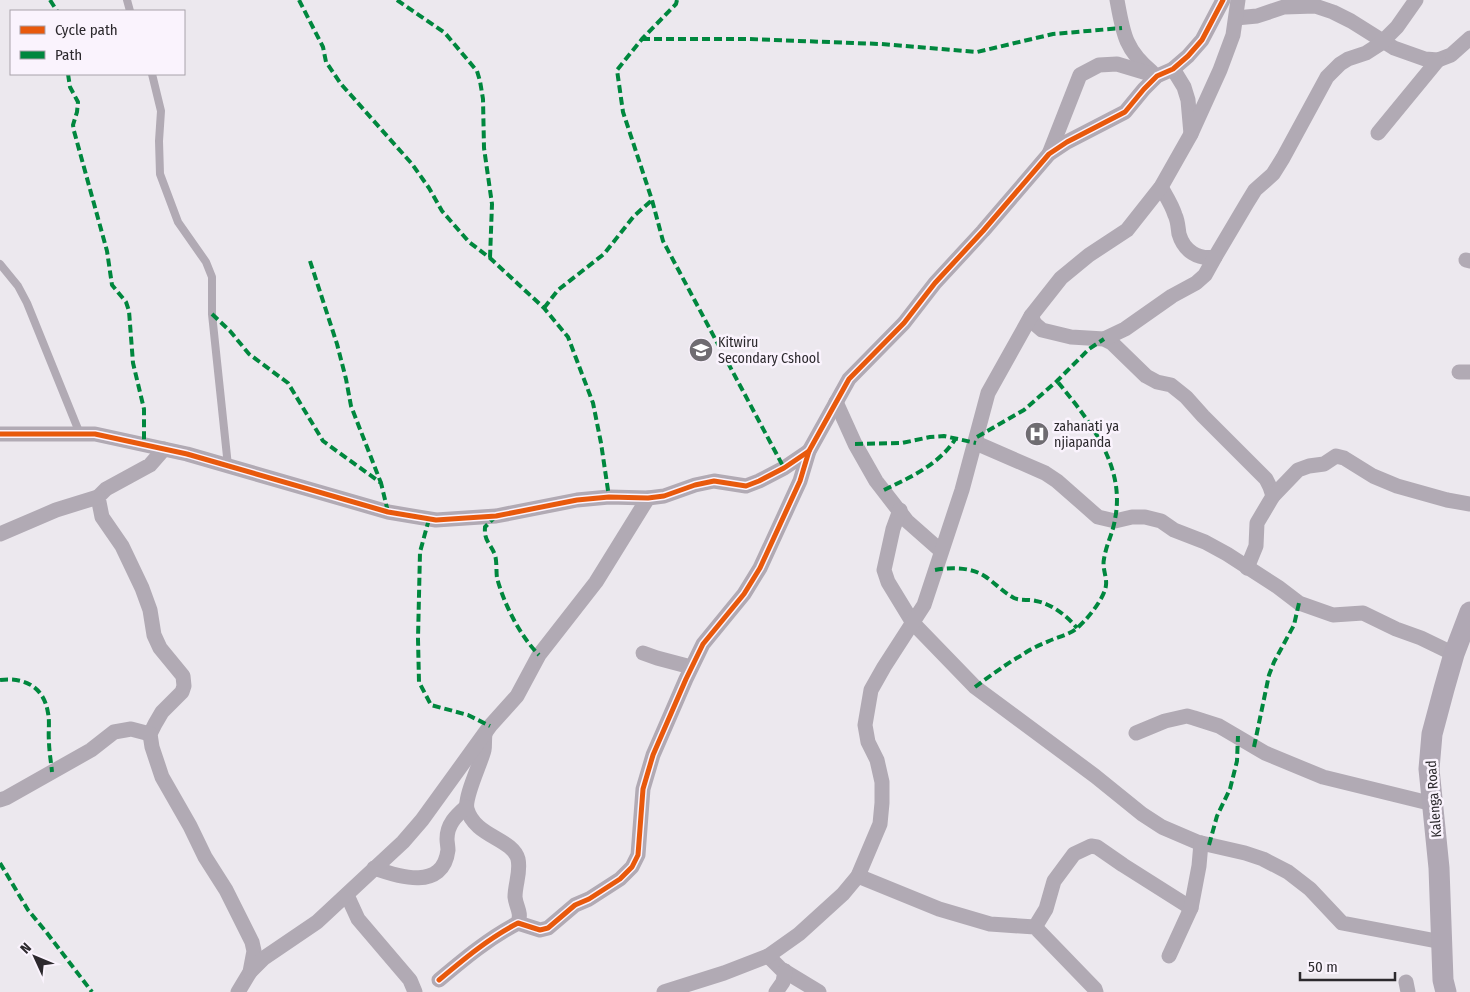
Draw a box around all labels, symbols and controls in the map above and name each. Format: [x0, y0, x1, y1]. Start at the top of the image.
legend [10, 10, 185, 75]
text: Cycle path [55, 21, 118, 39]
text: Path [55, 46, 82, 64]
place label: Kitwiru Secondary Cshool [718, 334, 820, 367]
school or university icon: Kitwiru Secondary Cshool [688, 337, 714, 363]
place label: zahanati ya njiapanda [1054, 418, 1119, 451]
hospital icon: zahanati ya njiapanda [1024, 421, 1050, 447]
street label: Kalenga Road [1423, 760, 1445, 838]
north arrow [10, 932, 60, 982]
text: N [17, 939, 35, 957]
scale bar [1300, 950, 1395, 982]
text: 50 m [1308, 958, 1338, 976]

